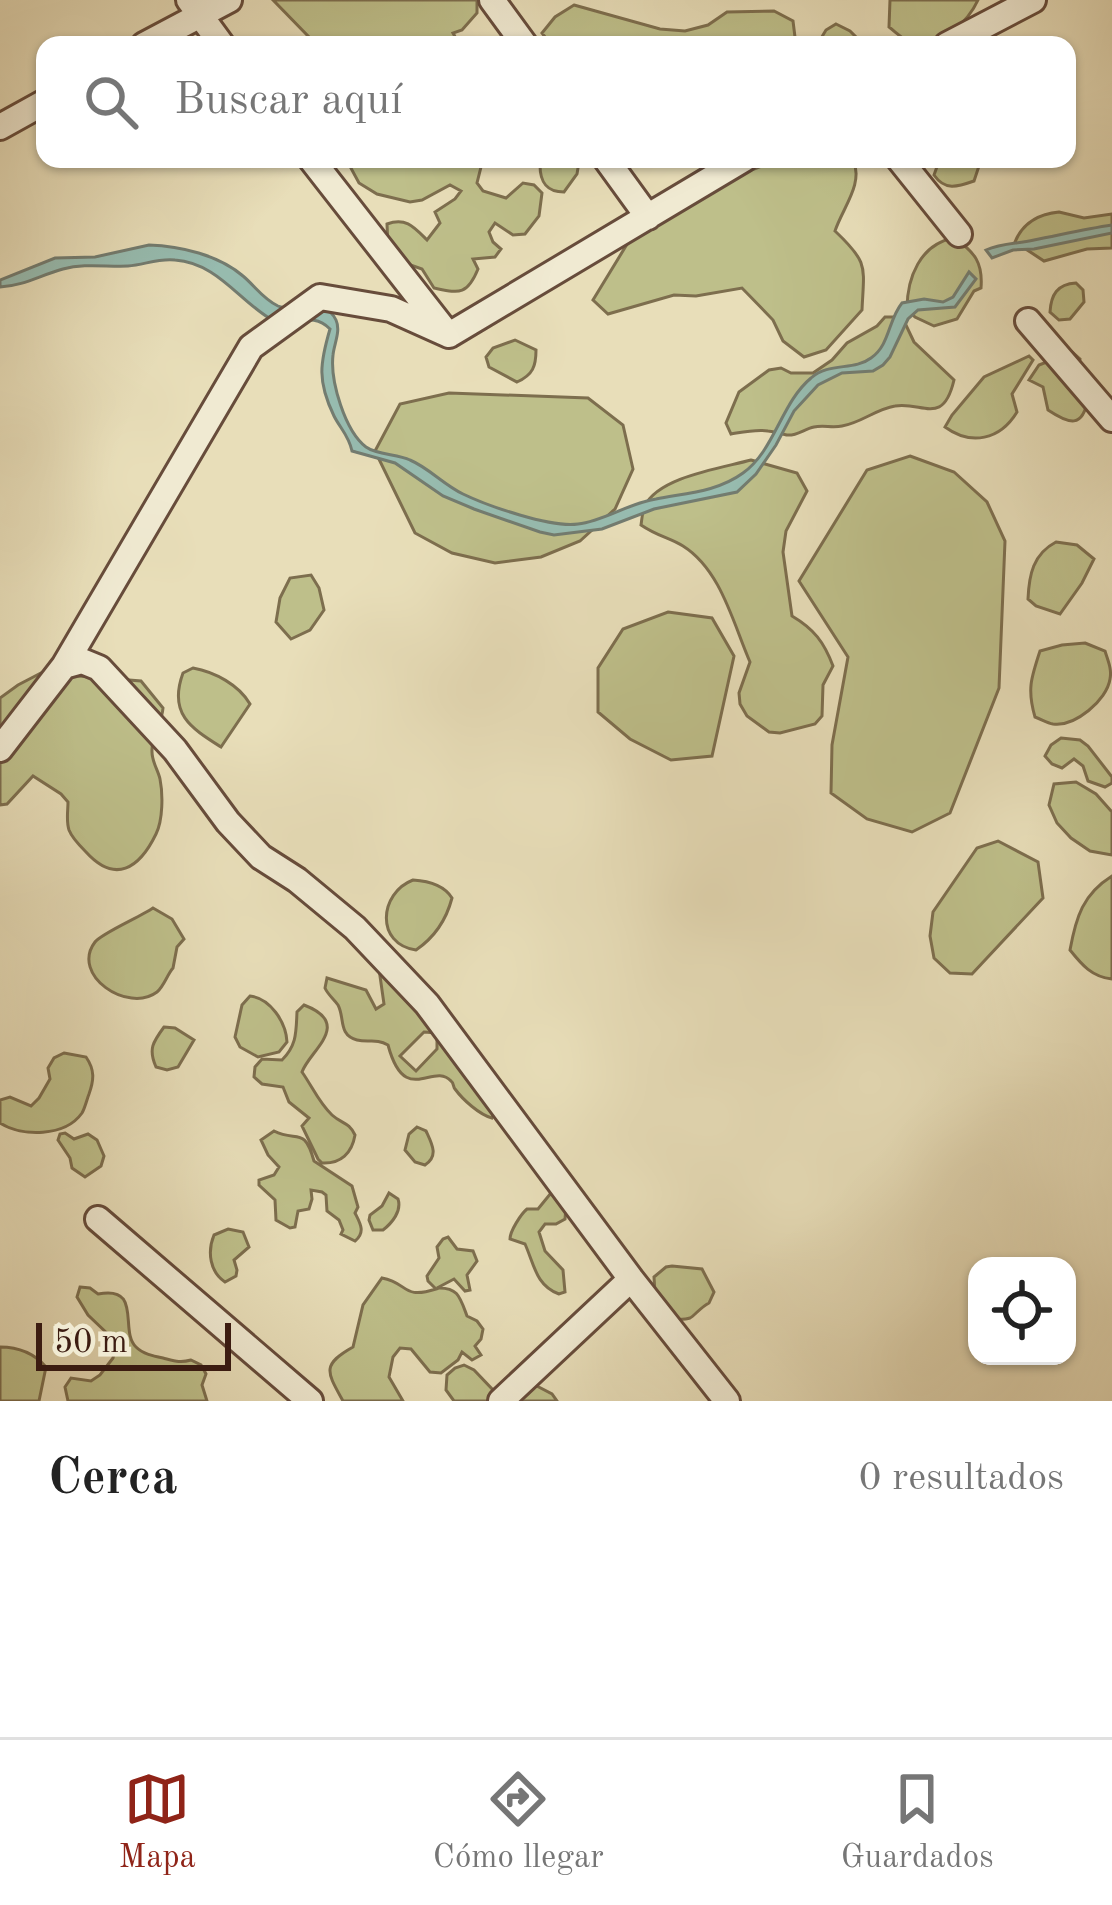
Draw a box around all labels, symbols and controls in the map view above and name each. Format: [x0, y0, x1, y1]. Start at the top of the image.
search box [36, 36, 1076, 168]
icon: search [78, 69, 144, 135]
text: Buscar aquí [174, 79, 403, 124]
map controls [968, 1257, 1076, 1365]
button: locate [968, 1257, 1076, 1365]
scale bar [36, 1317, 231, 1370]
text: 50 m [54, 1327, 128, 1360]
text: Cerca [48, 1454, 178, 1505]
text: 0 resultados [859, 1459, 1064, 1498]
tab: Mapa [119, 1766, 196, 1879]
tab: Cómo llegar [433, 1766, 604, 1879]
tab: Guardados [841, 1766, 993, 1879]

